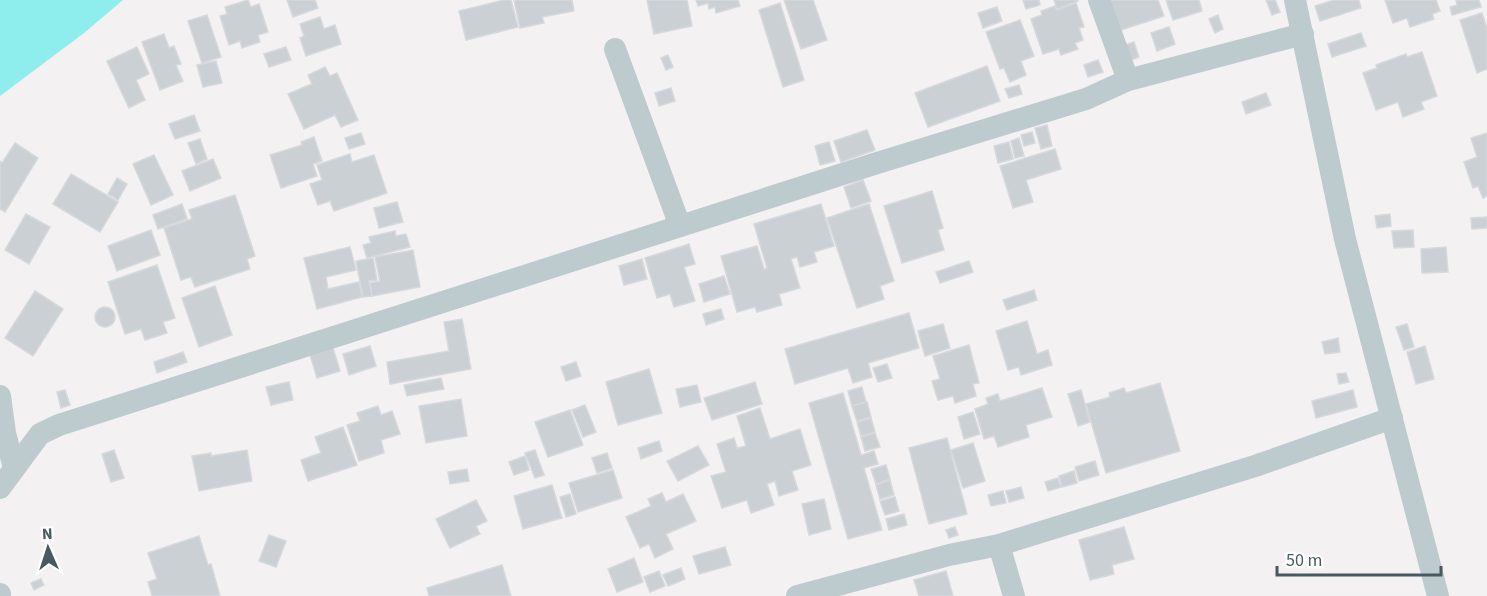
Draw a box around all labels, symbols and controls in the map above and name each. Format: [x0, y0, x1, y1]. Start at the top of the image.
north arrow [18, 518, 78, 578]
text: N [41, 523, 53, 545]
scale bar [1277, 539, 1440, 577]
text: 50 m [1286, 548, 1322, 573]

